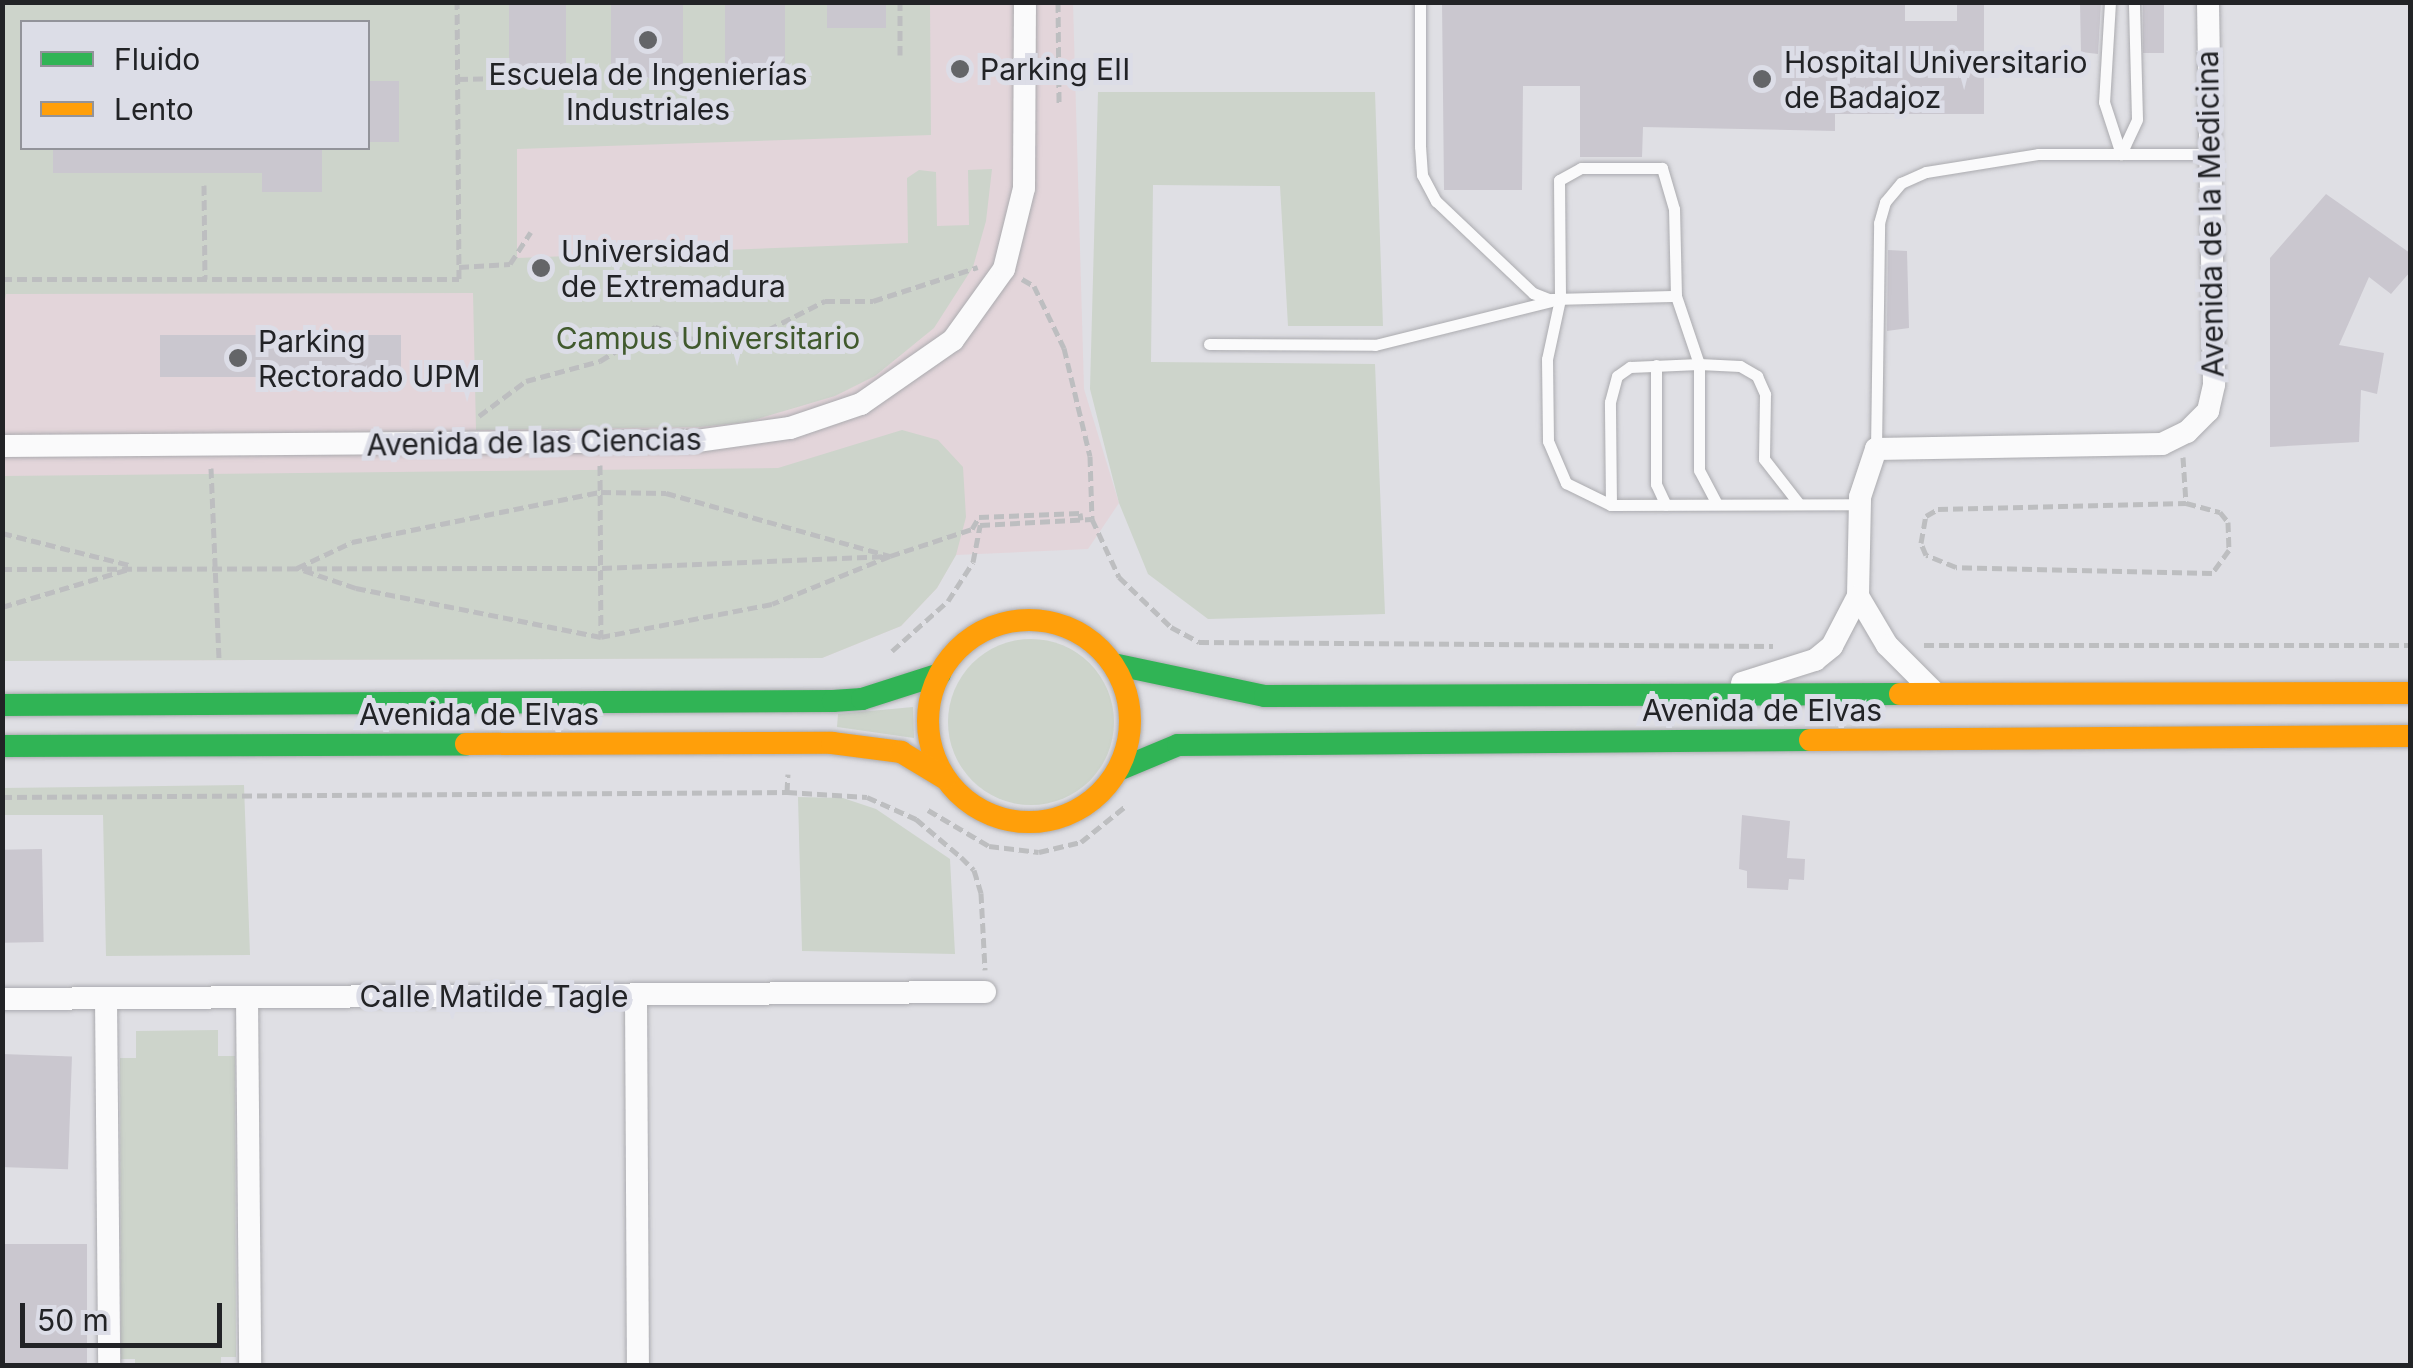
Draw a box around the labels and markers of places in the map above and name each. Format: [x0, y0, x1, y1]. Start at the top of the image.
marker: Escuela de Ingenierías Industriales [637, 29, 659, 51]
place label: Hospital Universitario de Badajoz [1784, 44, 2088, 114]
place label: Parking EII [980, 51, 1130, 87]
place label: Escuela de Ingenierías Industriales [489, 56, 807, 126]
marker: Parking EII [949, 58, 971, 80]
marker: Hospital Universitario de Badajoz [1749, 66, 1775, 92]
place label: Universidad de Extremadura [561, 233, 786, 304]
marker: Universidad de Extremadura [530, 257, 552, 279]
place label: Parking Rectorado UPM [258, 323, 481, 394]
marker: Parking Rectorado UPM [227, 347, 249, 369]

